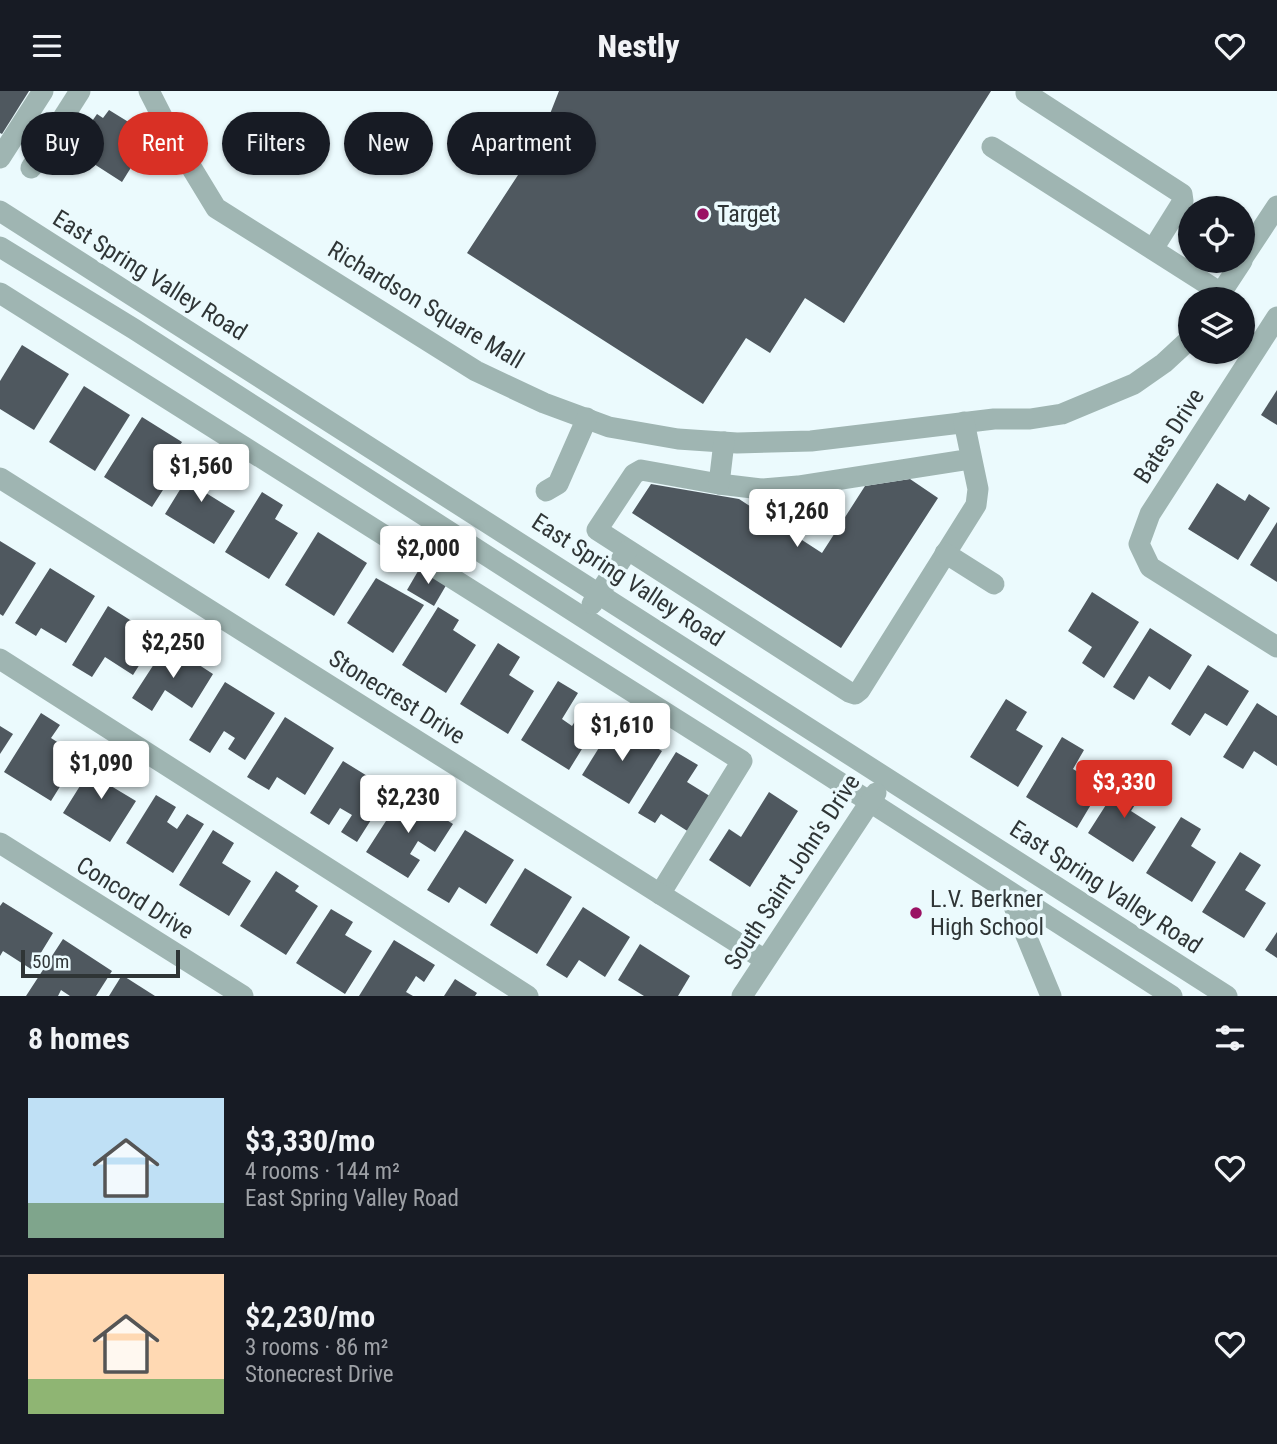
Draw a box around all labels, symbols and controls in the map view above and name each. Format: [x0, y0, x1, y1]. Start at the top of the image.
icon: menu [28, 27, 66, 65]
text: Nestly [597, 27, 680, 65]
icon: heart [1211, 27, 1249, 65]
chip: Buy [21, 112, 104, 175]
chip: Rent [118, 112, 208, 175]
chip: Filters [222, 112, 330, 175]
chip: New [344, 112, 433, 175]
chip: Apartment [447, 112, 596, 175]
map controls [1178, 196, 1255, 364]
button: locate [1178, 196, 1255, 273]
place label: Target [717, 200, 777, 228]
street label: East Spring Valley Road [48, 204, 252, 346]
marker: Target [695, 206, 711, 222]
street label: Richardson Square Mall [323, 235, 529, 375]
button: layers [1178, 287, 1255, 364]
street label: Bates Drive [1128, 383, 1210, 489]
pin: $1,560 [144, 445, 258, 504]
text: $1,560 [169, 453, 233, 480]
pin: $1,260 [740, 489, 854, 549]
text: $1,260 [765, 498, 829, 525]
street label: East Spring Valley Road [527, 507, 729, 653]
pin: $2,000 [371, 526, 485, 586]
text: $2,000 [396, 535, 460, 562]
pin: $2,250 [116, 621, 230, 680]
text: $2,250 [141, 629, 205, 656]
street label: Stonecrest Drive [324, 644, 470, 750]
pin: $1,610 [565, 703, 679, 763]
text: $1,610 [590, 712, 654, 739]
pin: $1,090 [44, 741, 158, 801]
text: $1,090 [69, 750, 133, 777]
pin: $3,330 [1067, 761, 1181, 820]
street label: South Saint John's Drive [718, 769, 866, 975]
text: $3,330 [1092, 769, 1156, 796]
pin: $2,230 [351, 775, 465, 835]
text: $2,230 [376, 784, 440, 811]
street label: East Spring Valley Road [1005, 814, 1207, 960]
street label: Concord Drive [71, 851, 199, 945]
place label: L.V. Berkner High School [930, 885, 1044, 941]
marker: L.V. Berkner High School [908, 905, 924, 921]
scale bar [21, 947, 180, 979]
text: 50 m [32, 950, 69, 973]
icon: filters [1211, 1019, 1249, 1057]
text: 8 homes [28, 1021, 130, 1056]
text: $3,330/mo [245, 1123, 375, 1158]
icon: home [84, 1126, 168, 1210]
icon: heart [1211, 1149, 1249, 1187]
text: 4 rooms · 144 m² [245, 1158, 400, 1185]
text: East Spring Valley Road [245, 1185, 459, 1212]
text: $2,230/mo [245, 1299, 375, 1334]
icon: home [84, 1302, 168, 1386]
icon: heart [1211, 1325, 1249, 1363]
text: 3 rooms · 86 m² [245, 1334, 388, 1361]
text: Stonecrest Drive [245, 1361, 394, 1388]

